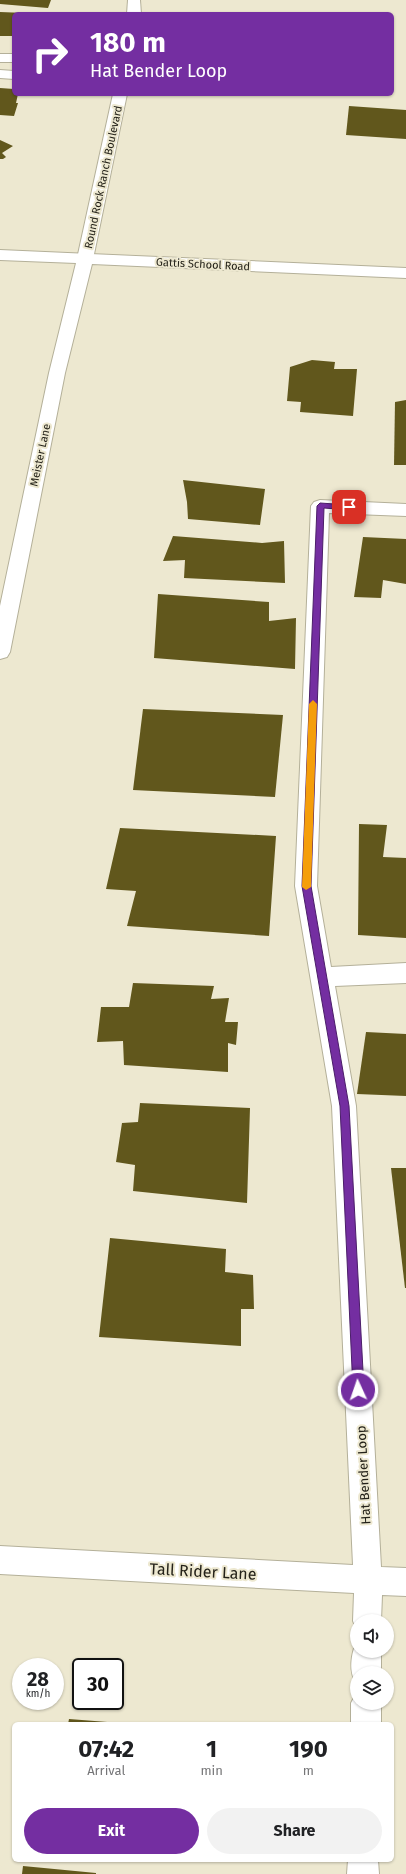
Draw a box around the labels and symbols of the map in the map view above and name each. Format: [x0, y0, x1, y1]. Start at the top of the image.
street label: Round Rock Ranch Boulevard [82, 104, 125, 250]
street label: Gattis School Road [156, 256, 250, 273]
street label: Meister Lane [28, 423, 53, 488]
pin [332, 490, 366, 524]
position arrow [337, 1369, 379, 1411]
street label: Hat Bender Loop [353, 1425, 374, 1525]
street label: Tall Rider Lane [149, 1559, 257, 1584]
speed limit sign: 30 [72, 1658, 124, 1710]

